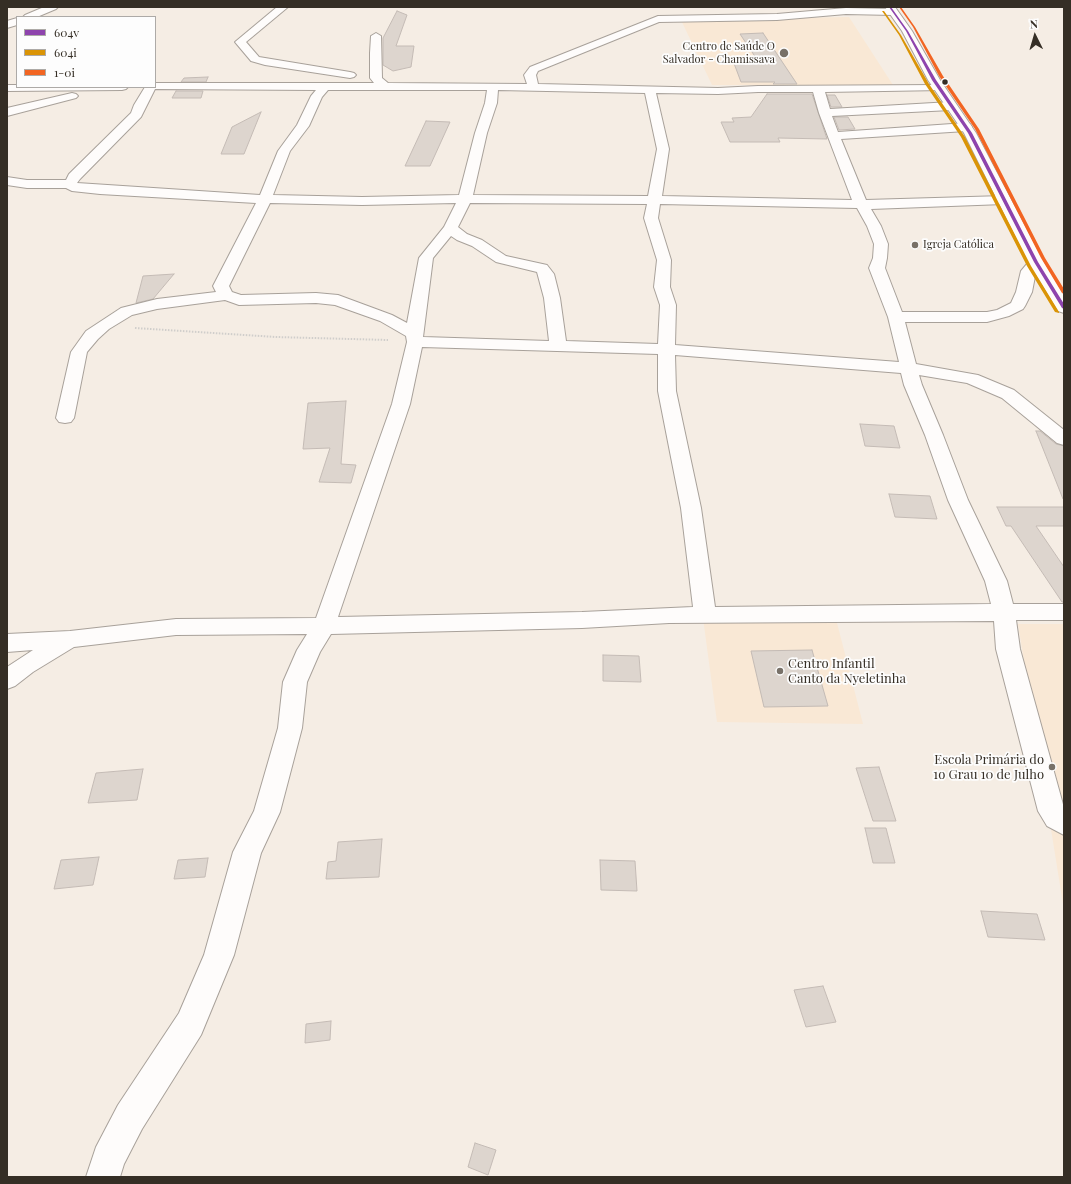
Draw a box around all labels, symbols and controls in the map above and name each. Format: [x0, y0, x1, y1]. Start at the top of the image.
legend [16, 16, 156, 88]
north arrow [1015, 16, 1055, 56]
text: N [1029, 16, 1039, 31]
text: 604v [54, 24, 79, 40]
place label: Centro de Saúde O Salvador - Chamissava [663, 40, 775, 66]
text: 604i [54, 44, 77, 60]
marker: Centro de Saúde O Salvador - Chamissava [778, 47, 790, 59]
text: 1-0i [54, 64, 75, 80]
unlabelled marker [940, 77, 950, 87]
place label: Igreja Católica [923, 238, 994, 252]
marker: Igreja Católica [910, 240, 920, 250]
place label: Centro Infantil Canto da Nyeletinha [788, 656, 906, 687]
marker: Centro Infantil Canto da Nyeletinha [775, 666, 785, 676]
place label: Escola Primária do 1o Grau 10 de Julho [933, 752, 1044, 783]
marker: Escola Primária do 1o Grau 10 de Julho [1047, 762, 1057, 772]

